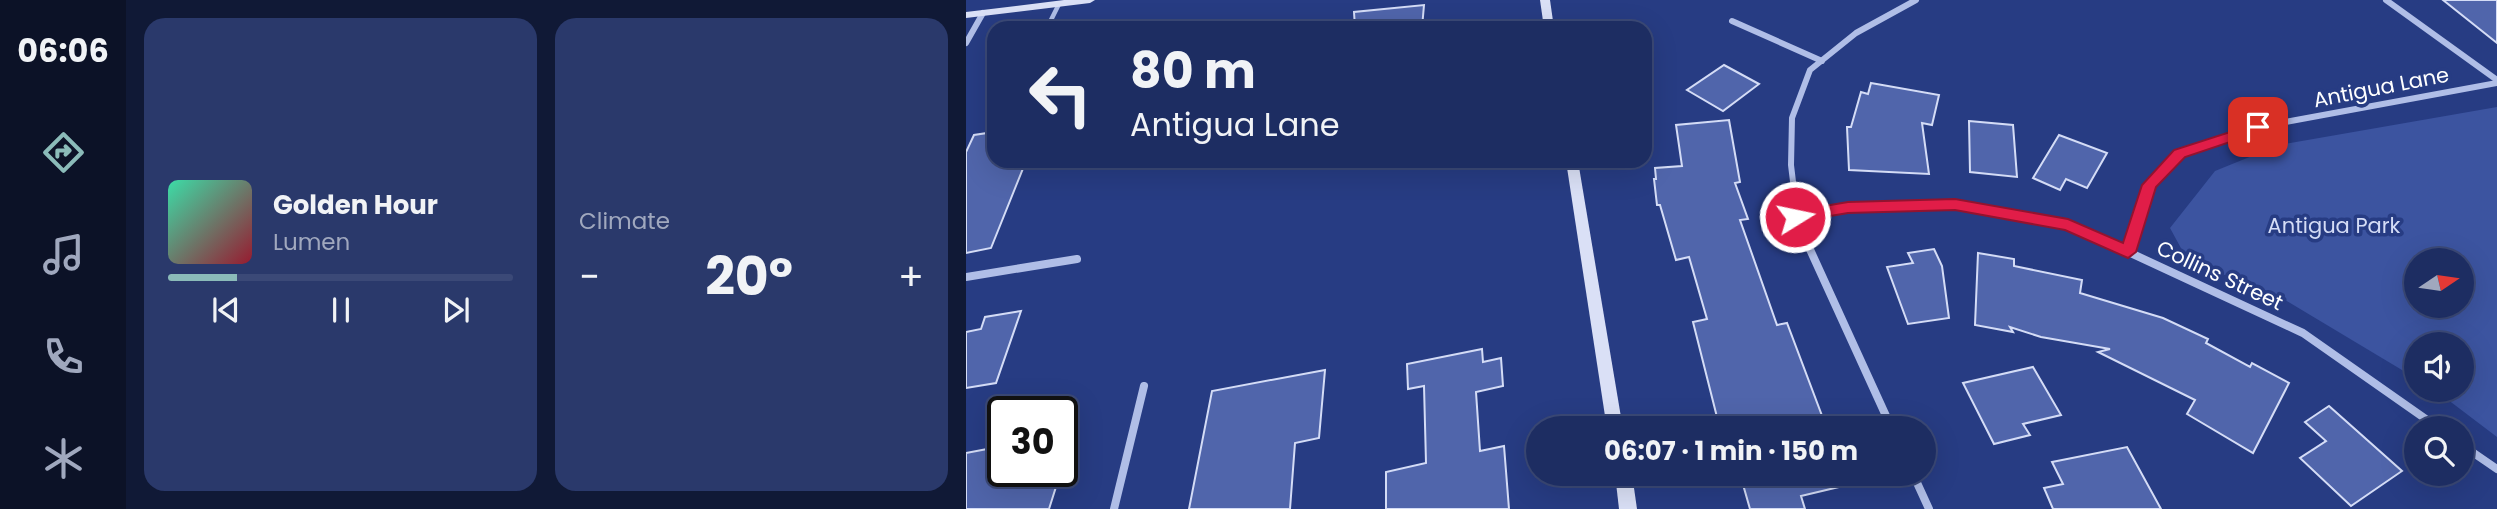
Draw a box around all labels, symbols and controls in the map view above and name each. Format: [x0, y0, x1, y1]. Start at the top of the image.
text: 06:06 [17, 28, 109, 73]
text: 80 m [1130, 37, 1256, 105]
icon: left [1015, 49, 1106, 140]
street label: Antigua Lane [2311, 60, 2451, 114]
pin [2228, 97, 2288, 157]
text: Antigua Lane [1130, 102, 1340, 147]
icon: arrive [2239, 108, 2277, 146]
icon: directions [39, 128, 88, 177]
position arrow [1758, 180, 1832, 254]
text: Golden Hour [273, 187, 438, 223]
text: Climate [579, 205, 670, 237]
park label: Antigua Park [2268, 211, 2401, 240]
text: Lumen [273, 226, 350, 258]
icon: music [39, 230, 88, 279]
street label: Collins Street [2152, 233, 2288, 317]
text: 20° [705, 240, 793, 313]
north arrow [2404, 248, 2474, 318]
map controls [2404, 248, 2474, 486]
text: − [579, 250, 600, 303]
text: + [898, 250, 924, 303]
icon: previous [207, 291, 245, 329]
icon: pause [322, 291, 360, 329]
icon: next [437, 291, 475, 329]
icon: phone [39, 332, 88, 381]
button: sound [2404, 332, 2474, 402]
speed limit sign: 30 [987, 396, 1078, 487]
button: search [2404, 416, 2474, 486]
text: 06:07 · 1 min · 150 m [1604, 433, 1858, 469]
icon: climate [39, 434, 88, 483]

